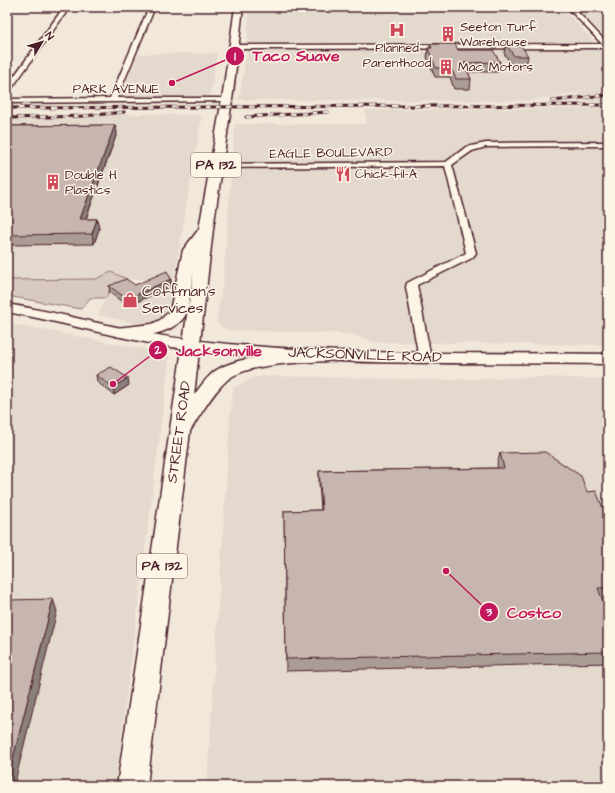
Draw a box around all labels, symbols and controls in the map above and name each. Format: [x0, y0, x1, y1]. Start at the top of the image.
place label: Seeton Turf Warehouse [460, 18, 537, 51]
hospital icon: Planned Parenthood [388, 21, 406, 39]
north arrow [22, 22, 62, 62]
building icon: Seeton Turf Warehouse [439, 25, 457, 43]
text: N [41, 29, 58, 44]
place label: Planned Parenthood [363, 39, 432, 72]
callout: Taco Suave [225, 42, 348, 70]
text: Taco Suave [251, 45, 340, 67]
text: 1 [234, 48, 236, 65]
building icon: Mac Motors [437, 58, 455, 76]
place label: Mac Motors [458, 58, 534, 76]
street label: PARK AVENUE [73, 80, 159, 98]
street label: EAGLE BOULEVARD [269, 143, 393, 163]
road number: PA 132 [191, 153, 241, 177]
restaurant icon: Chick-fil-A [334, 165, 352, 183]
place label: Chick-fil-A [355, 165, 418, 183]
place label: Double H Plastics [65, 166, 117, 199]
building icon: Double H Plastics [44, 173, 62, 191]
place label: Coffman's Services [142, 281, 216, 319]
shop icon: Coffman's Services [121, 291, 139, 309]
callout: Jacksonville [148, 336, 270, 364]
text: Jacksonville [175, 340, 262, 362]
text: 2 [154, 342, 162, 359]
street label: JACKSONVILLE ROAD [288, 342, 442, 368]
street label: STREET ROAD [161, 379, 197, 484]
road number: PA 132 [137, 554, 187, 578]
callout: Costco [479, 598, 569, 626]
text: Costco [507, 602, 562, 624]
text: 3 [485, 604, 493, 621]

